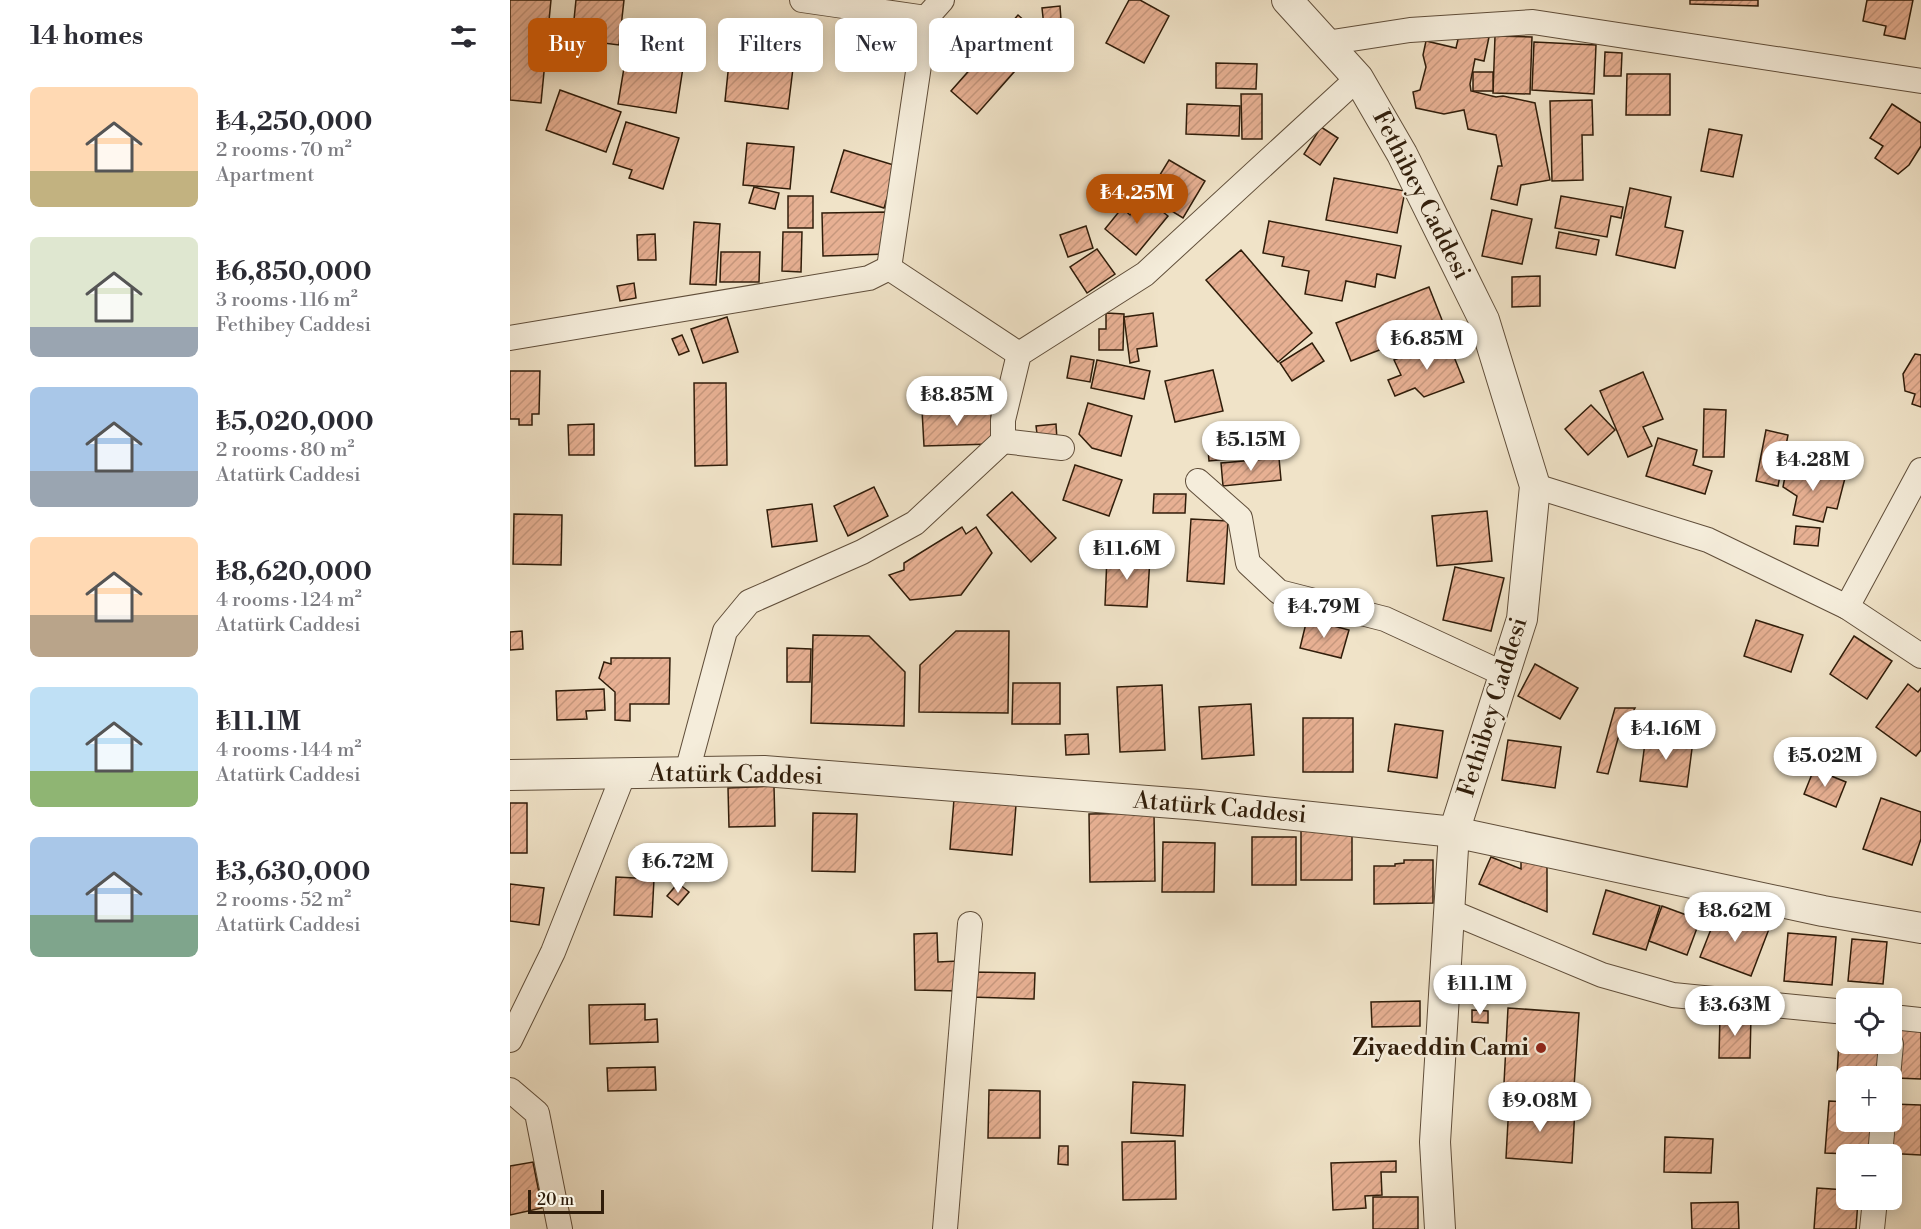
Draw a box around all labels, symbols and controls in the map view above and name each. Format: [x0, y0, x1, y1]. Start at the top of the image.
chip: Buy [528, 18, 607, 72]
chip: Rent [619, 18, 706, 72]
chip: Filters [718, 18, 823, 72]
chip: New [835, 18, 917, 72]
chip: Apartment [929, 18, 1074, 72]
text: 14 homes [30, 20, 143, 52]
icon: filters [447, 20, 480, 53]
street label: Fethibey Caddesi [1365, 105, 1477, 285]
text: ₺4,250,000 [216, 106, 372, 138]
icon: home [78, 111, 150, 183]
text: 2 rooms · 70 m² [216, 138, 352, 163]
text: Apartment [216, 163, 314, 188]
pin: ₺4.25M [1088, 174, 1186, 225]
text: ₺4.25M [1100, 181, 1174, 206]
text: ₺6,850,000 [216, 256, 372, 288]
icon: home [78, 261, 150, 333]
text: 3 rooms · 116 m² [216, 288, 358, 313]
text: Fethibey Caddesi [216, 313, 371, 338]
pin: ₺6.85M [1378, 320, 1476, 371]
text: ₺6.85M [1390, 327, 1464, 352]
pin: ₺8.85M [908, 376, 1006, 427]
text: ₺8.85M [920, 383, 994, 408]
text: ₺5,020,000 [216, 406, 374, 438]
icon: home [78, 411, 150, 483]
pin: ₺5.15M [1202, 421, 1300, 472]
text: ₺5.15M [1216, 428, 1286, 453]
text: 2 rooms · 80 m² [216, 438, 354, 463]
pin: ₺4.28M [1764, 441, 1862, 492]
text: ₺4.28M [1776, 448, 1850, 473]
text: Atatürk Caddesi [216, 463, 361, 488]
pin: ₺11.6M [1078, 530, 1176, 581]
text: ₺11.6M [1093, 537, 1161, 562]
text: ₺8,620,000 [216, 556, 372, 588]
icon: home [78, 561, 150, 633]
text: 4 rooms · 124 m² [216, 588, 362, 613]
pin: ₺4.79M [1275, 588, 1373, 639]
text: ₺4.79M [1287, 595, 1361, 620]
text: Atatürk Caddesi [216, 613, 361, 638]
street label: Fethibey Caddesi [1451, 614, 1535, 800]
text: ₺11.1M [216, 706, 301, 738]
pin: ₺4.16M [1617, 710, 1715, 761]
icon: home [78, 711, 150, 783]
text: ₺4.16M [1631, 717, 1701, 742]
pin: ₺5.02M [1776, 737, 1874, 788]
text: 4 rooms · 144 m² [216, 738, 361, 763]
text: ₺5.02M [1788, 744, 1862, 769]
street label: Atatürk Caddesi [648, 758, 823, 792]
text: Atatürk Caddesi [216, 763, 361, 788]
street label: Atatürk Caddesi [1131, 785, 1308, 831]
pin: ₺6.72M [629, 843, 727, 894]
text: ₺6.72M [642, 850, 714, 875]
text: ₺3,630,000 [216, 856, 370, 888]
icon: home [78, 861, 150, 933]
text: 2 rooms · 52 m² [216, 888, 351, 913]
pin: ₺8.62M [1686, 892, 1784, 943]
text: ₺8.62M [1698, 899, 1772, 924]
text: Atatürk Caddesi [216, 913, 361, 938]
pin: ₺11.1M [1431, 965, 1529, 1016]
text: ₺11.1M [1447, 972, 1513, 997]
pin: ₺3.63M [1686, 986, 1784, 1037]
map controls [1836, 988, 1902, 1210]
button: locate [1836, 988, 1902, 1054]
text: ₺3.63M [1699, 993, 1771, 1018]
place label: Ziyaeddin Cami [1353, 1033, 1529, 1063]
marker: Ziyaeddin Cami [1534, 1041, 1548, 1055]
button: + [1836, 1066, 1902, 1132]
pin: ₺9.08M [1491, 1082, 1589, 1133]
text: ₺9.08M [1502, 1089, 1578, 1114]
button: − [1836, 1144, 1902, 1210]
scale bar [528, 1187, 604, 1214]
text: 20 m [537, 1190, 574, 1210]

